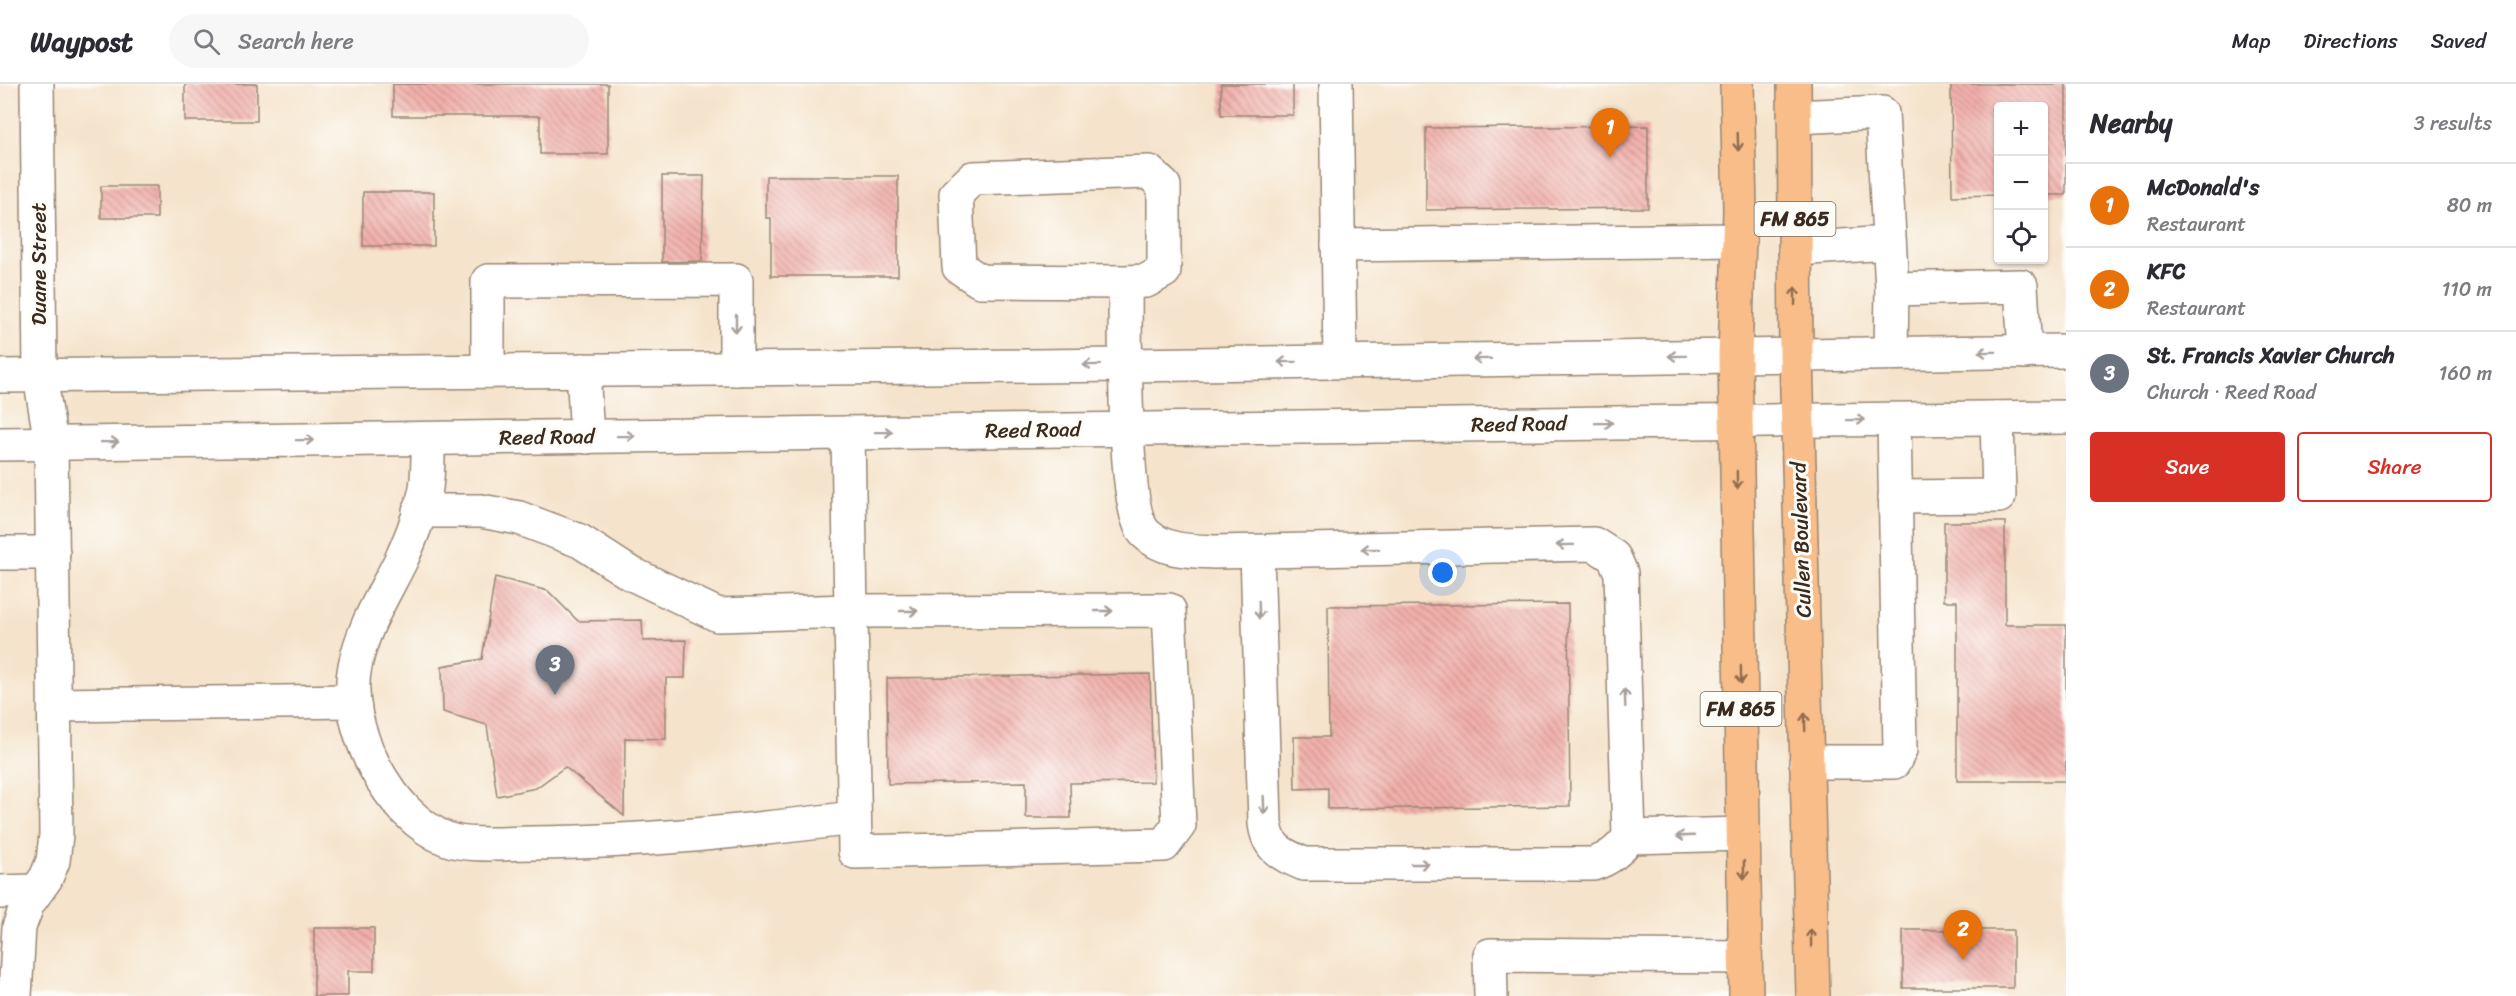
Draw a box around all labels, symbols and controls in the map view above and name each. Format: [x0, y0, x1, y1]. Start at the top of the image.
search box [169, 14, 589, 68]
text: Waypost [30, 17, 133, 66]
text: Search here [238, 22, 354, 61]
text: Map [2232, 22, 2270, 60]
text: Directions [2303, 22, 2398, 60]
text: Saved [2431, 22, 2486, 60]
icon: search [190, 25, 223, 58]
text: Nearby [2090, 100, 2172, 146]
map controls [1994, 102, 2048, 264]
button: + [1994, 102, 2048, 156]
text: 3 results [2414, 106, 2492, 141]
pin: 1 [1590, 109, 1630, 158]
one-way arrow [1733, 132, 1744, 152]
button: − [1994, 156, 2048, 210]
text: McDonald's [2147, 168, 2259, 207]
text: 1 [2105, 188, 2114, 223]
text: 80 m [2447, 188, 2492, 223]
road number: FM 865 [1754, 202, 1836, 236]
street label: Duane Street [20, 203, 58, 326]
text: Restaurant [2147, 207, 2246, 242]
button: locate [1994, 210, 2048, 264]
text: KFC [2147, 252, 2186, 291]
text: 2 [2104, 272, 2115, 307]
text: 110 m [2442, 272, 2492, 307]
one-way arrow [1789, 286, 1801, 306]
text: Restaurant [2147, 291, 2246, 326]
one-way arrow [730, 314, 742, 334]
text: St. Francis Xavier Church [2147, 336, 2394, 375]
one-way arrow [1977, 346, 1997, 358]
one-way arrow [1667, 350, 1687, 362]
one-way arrow [1472, 353, 1492, 365]
one-way arrow [1277, 356, 1297, 368]
text: 3 [2104, 356, 2115, 391]
text: 160 m [2439, 356, 2492, 391]
one-way arrow [1082, 359, 1102, 371]
text: Church · Reed Road [2147, 375, 2316, 410]
street label: Reed Road [1471, 404, 1569, 444]
street label: Reed Road [985, 410, 1083, 450]
one-way arrow [1846, 415, 1866, 426]
street label: Reed Road [499, 417, 597, 457]
one-way arrow [1593, 417, 1613, 429]
one-way arrow [873, 426, 893, 438]
one-way arrow [615, 430, 635, 442]
button: Save [2090, 432, 2285, 502]
button: Share [2297, 432, 2492, 502]
one-way arrow [294, 434, 314, 446]
one-way arrow [99, 436, 119, 448]
street label: Cullen Boulevard [1779, 460, 1823, 618]
one-way arrow [1732, 469, 1743, 489]
one-way arrow [1555, 539, 1575, 551]
one-way arrow [1360, 543, 1380, 555]
your location [1428, 558, 1457, 587]
one-way arrow [1253, 600, 1265, 620]
one-way arrow [898, 605, 918, 617]
one-way arrow [1093, 605, 1113, 616]
pin: 3 [536, 646, 574, 695]
one-way arrow [1735, 664, 1746, 684]
one-way arrow [1619, 688, 1631, 708]
road number: FM 865 [1700, 692, 1782, 726]
one-way arrow [1799, 712, 1811, 732]
one-way arrow [1258, 795, 1270, 815]
one-way arrow [1675, 830, 1695, 841]
one-way arrow [1409, 858, 1429, 870]
one-way arrow [1738, 859, 1750, 879]
pin: 2 [1944, 910, 1982, 960]
one-way arrow [1806, 928, 1817, 948]

